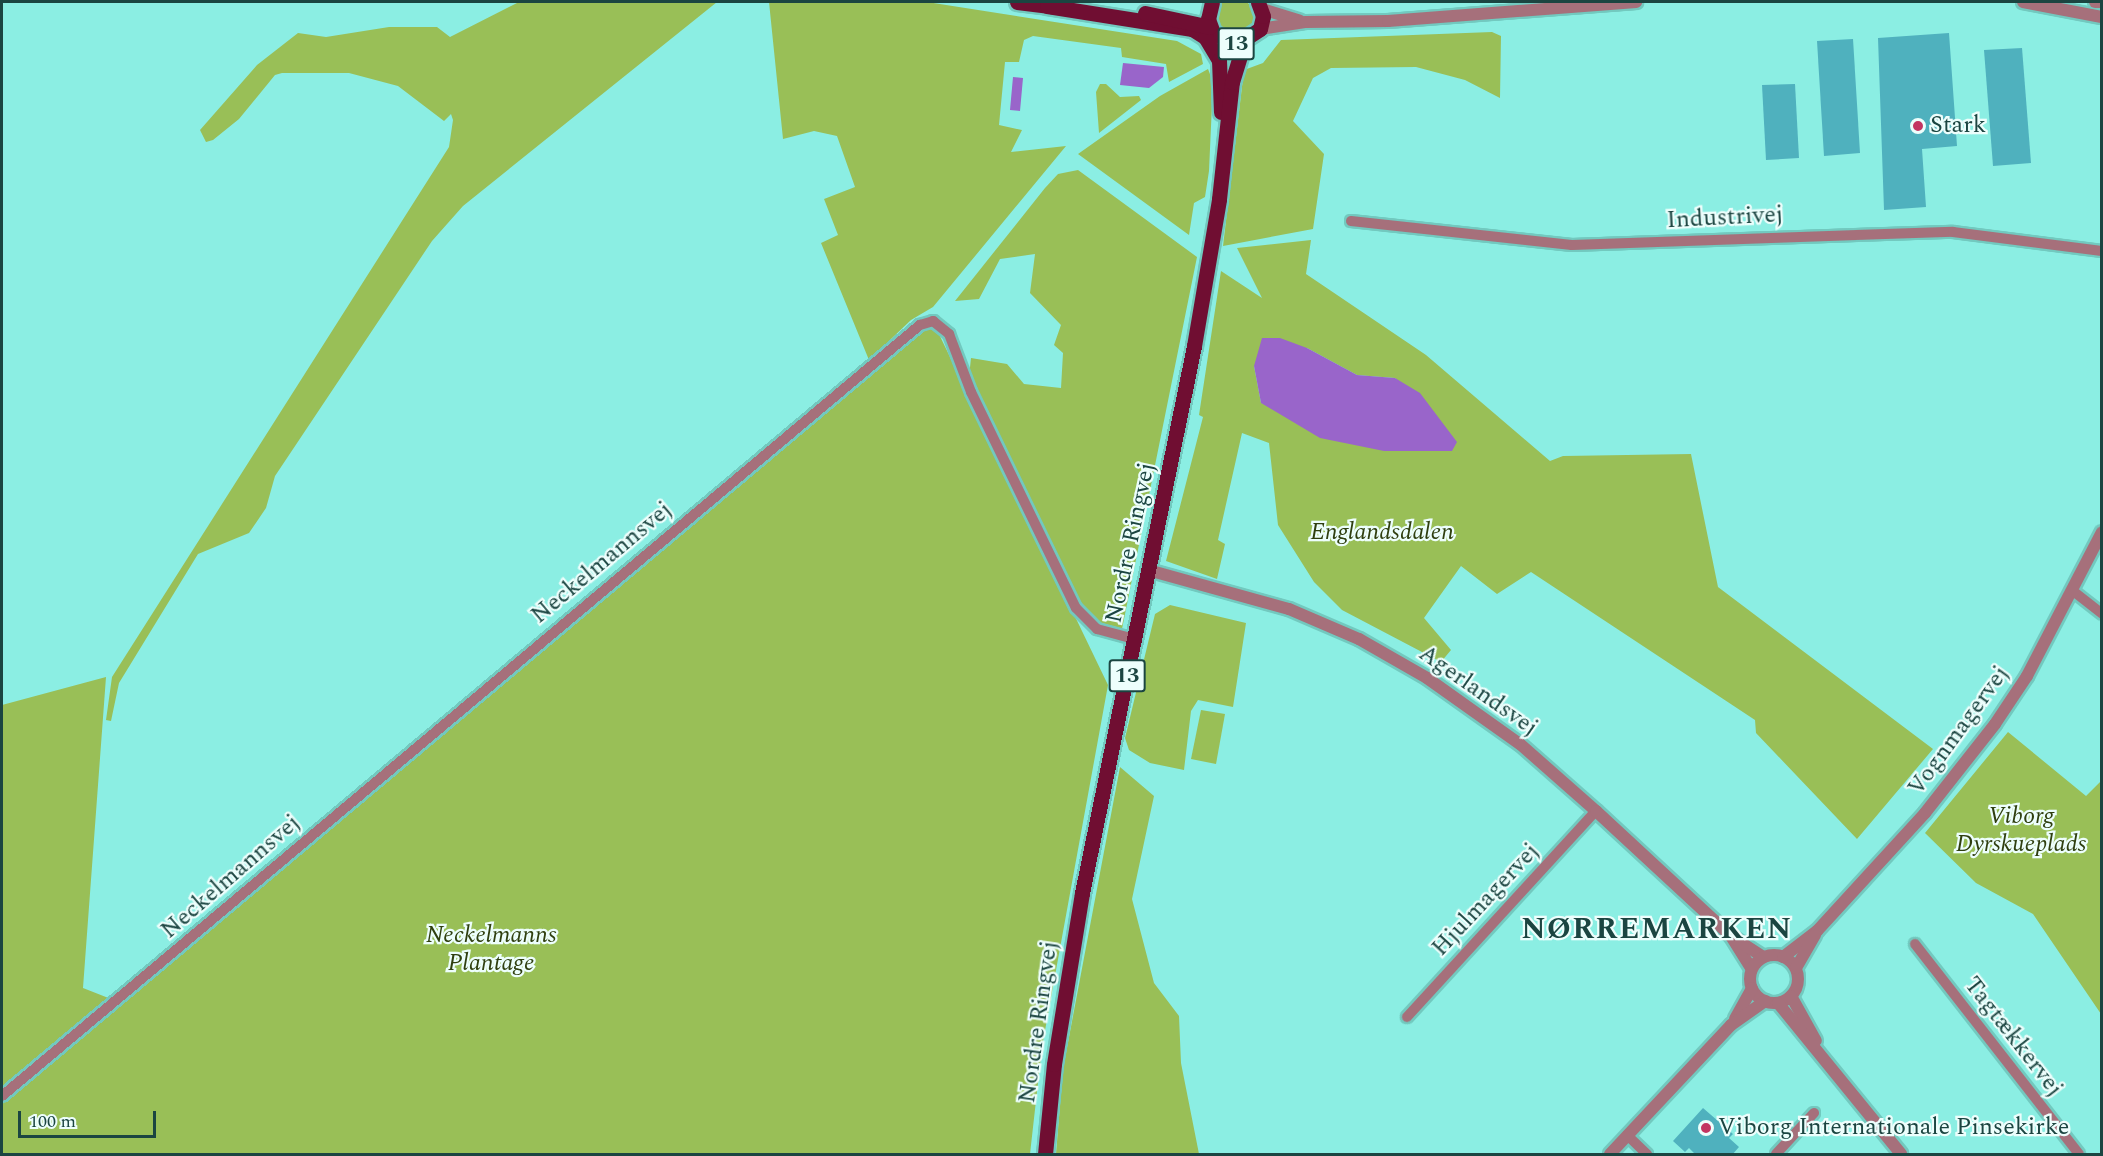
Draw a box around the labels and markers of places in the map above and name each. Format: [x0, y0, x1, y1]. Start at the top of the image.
place label: Stark [1930, 112, 1986, 140]
marker: Stark [1911, 119, 1925, 133]
place label: Viborg Internationale Pinsekirke [1718, 1114, 2069, 1142]
marker: Viborg Internationale Pinsekirke [1699, 1121, 1713, 1135]

